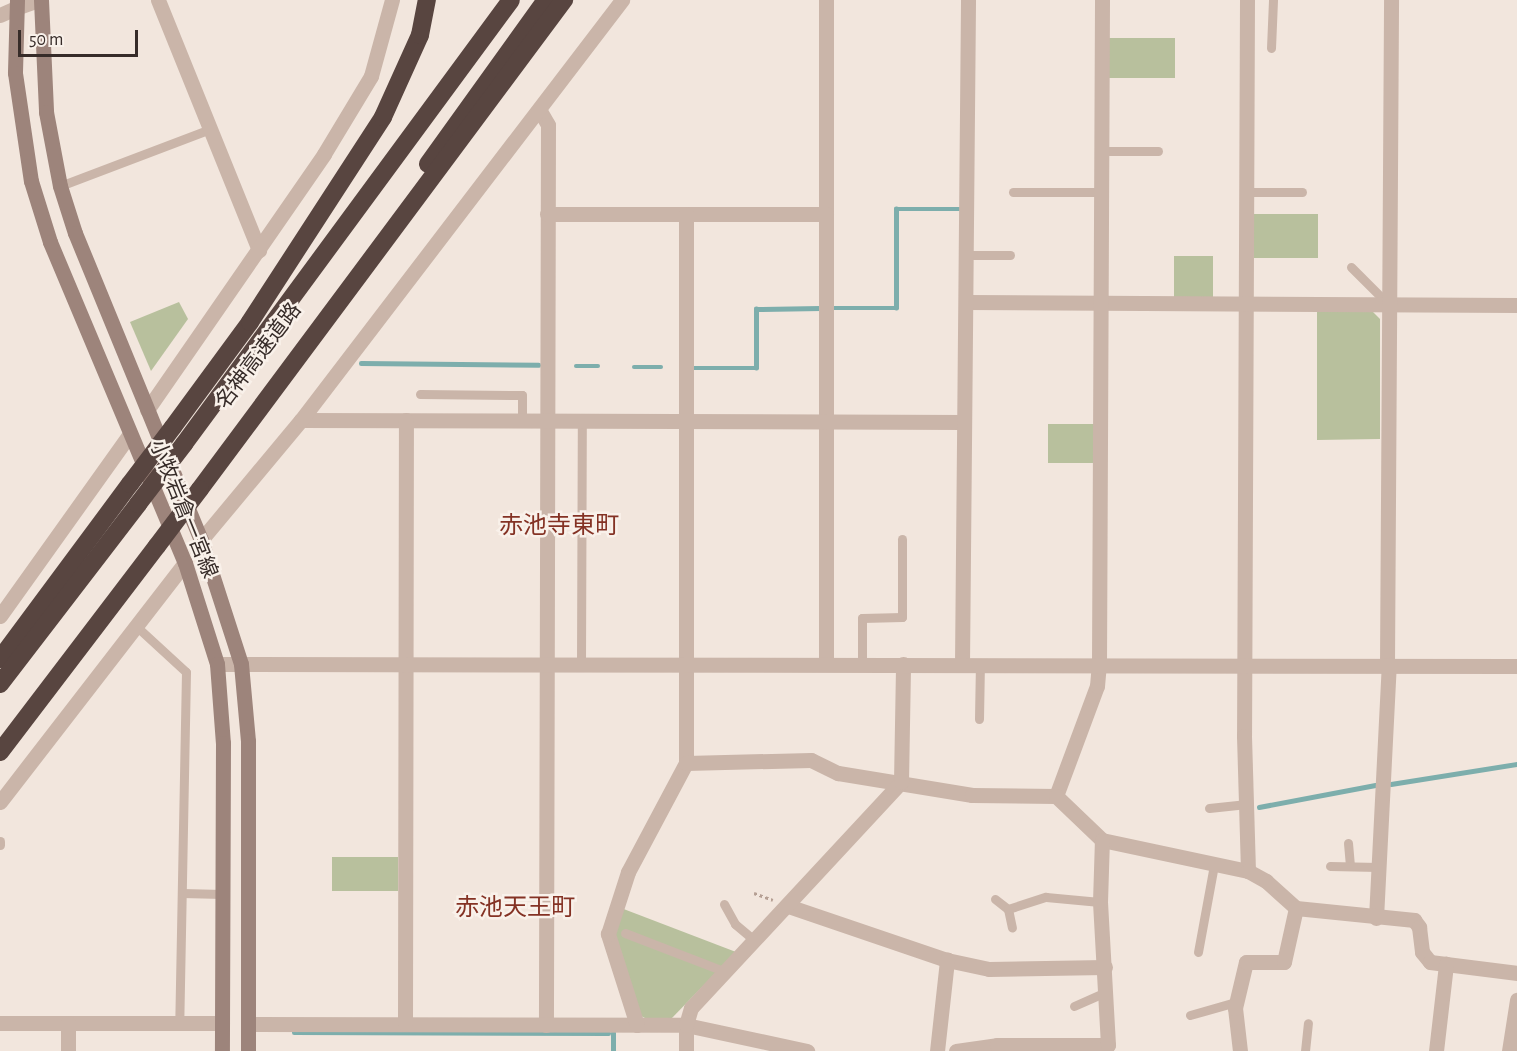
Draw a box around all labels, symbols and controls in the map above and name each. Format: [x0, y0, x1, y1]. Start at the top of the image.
scale bar [21, 18, 141, 56]
text: 50 m [29, 31, 63, 49]
street label: 名神高速道路 [211, 298, 307, 414]
street label: 小牧岩倉一宮線 [144, 436, 222, 582]
district label: 赤池寺東町 [499, 513, 619, 541]
district label: 赤池天王町 [455, 895, 575, 923]

